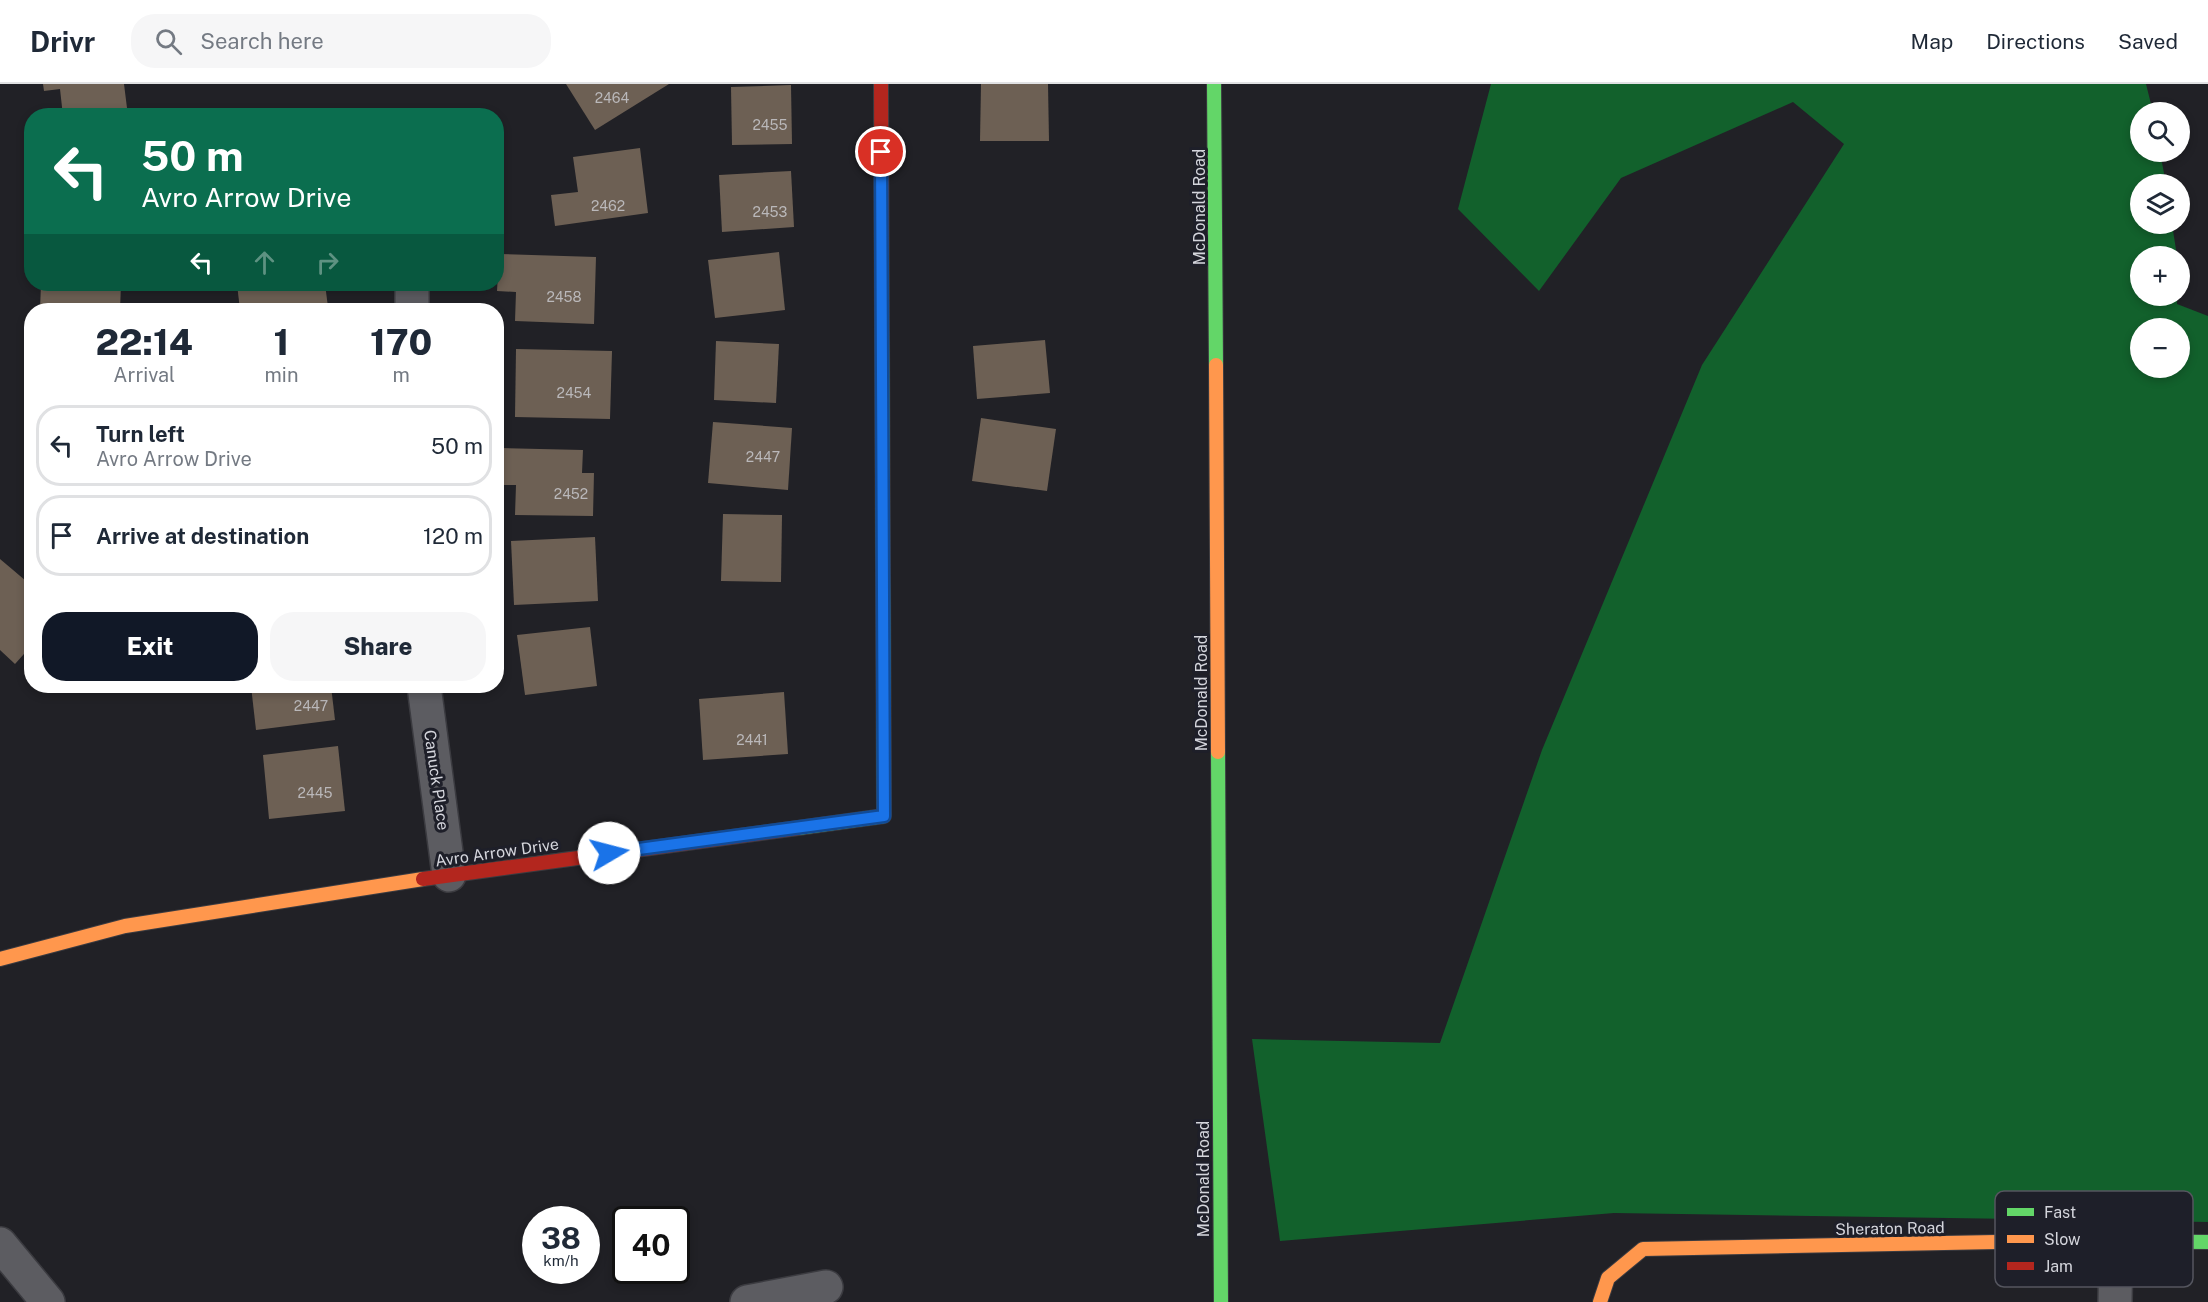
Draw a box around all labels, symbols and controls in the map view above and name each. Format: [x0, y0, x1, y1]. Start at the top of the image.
search box [131, 14, 551, 68]
text: Drivr [30, 25, 95, 58]
icon: search [152, 25, 185, 58]
text: Search here [200, 28, 324, 54]
text: Map [1911, 29, 1953, 54]
text: Directions [1986, 29, 2085, 54]
text: Saved [2118, 29, 2178, 54]
house number: 2464 [595, 90, 630, 106]
map controls [2130, 102, 2190, 378]
button: search [2130, 102, 2190, 162]
house number: 2455 [753, 117, 788, 133]
pin [855, 126, 906, 177]
text: 50 m [141, 131, 244, 180]
icon: left [42, 132, 120, 210]
icon: arrive [864, 135, 897, 168]
street label: McDonald Road [1190, 149, 1209, 265]
button: layers [2130, 174, 2190, 234]
text: Avro Arrow Drive [141, 181, 351, 213]
house number: 2462 [591, 198, 625, 214]
house number: 2453 [753, 204, 788, 220]
icon: left [185, 246, 218, 279]
icon: ahead [248, 246, 281, 279]
icon: right [311, 246, 344, 279]
button: + [2130, 246, 2190, 306]
house number: 2458 [546, 289, 582, 305]
button: − [2130, 318, 2190, 378]
text: 22:14 [96, 321, 193, 363]
text: 1 [274, 321, 289, 363]
text: 170 [370, 321, 432, 363]
text: Arrival [113, 363, 175, 387]
text: min [265, 363, 298, 387]
text: m [393, 363, 410, 387]
house number: 2454 [557, 385, 592, 401]
text: Turn left [96, 421, 185, 447]
icon: left [45, 429, 78, 462]
text: 50 m [431, 433, 483, 459]
text: Avro Arrow Drive [96, 447, 252, 471]
house number: 2447 [746, 449, 780, 465]
house number: 2452 [554, 486, 588, 502]
icon: arrive [45, 519, 78, 552]
text: Arrive at destination [96, 523, 309, 549]
text: 120 m [423, 523, 483, 549]
button: Exit [42, 612, 258, 681]
button: Share [270, 612, 486, 681]
street label: McDonald Road [1192, 635, 1211, 751]
house number: 2447 [294, 698, 328, 714]
street label: Canuck Place [420, 729, 453, 832]
house number: 2441 [736, 732, 768, 748]
house number: 2445 [298, 785, 332, 801]
position arrow [577, 821, 641, 885]
street label: Avro Arrow Drive [434, 834, 560, 871]
street label: McDonald Road [1194, 1121, 1213, 1237]
legend [1995, 1191, 2193, 1287]
text: Fast [2044, 1203, 2076, 1222]
speed limit sign: 40 [612, 1206, 690, 1284]
street label: Sheraton Road [1835, 1218, 1945, 1239]
text: 38 [541, 1220, 581, 1256]
text: Slow [2044, 1230, 2081, 1249]
text: km/h [543, 1252, 579, 1269]
text: Jam [2044, 1257, 2073, 1276]

